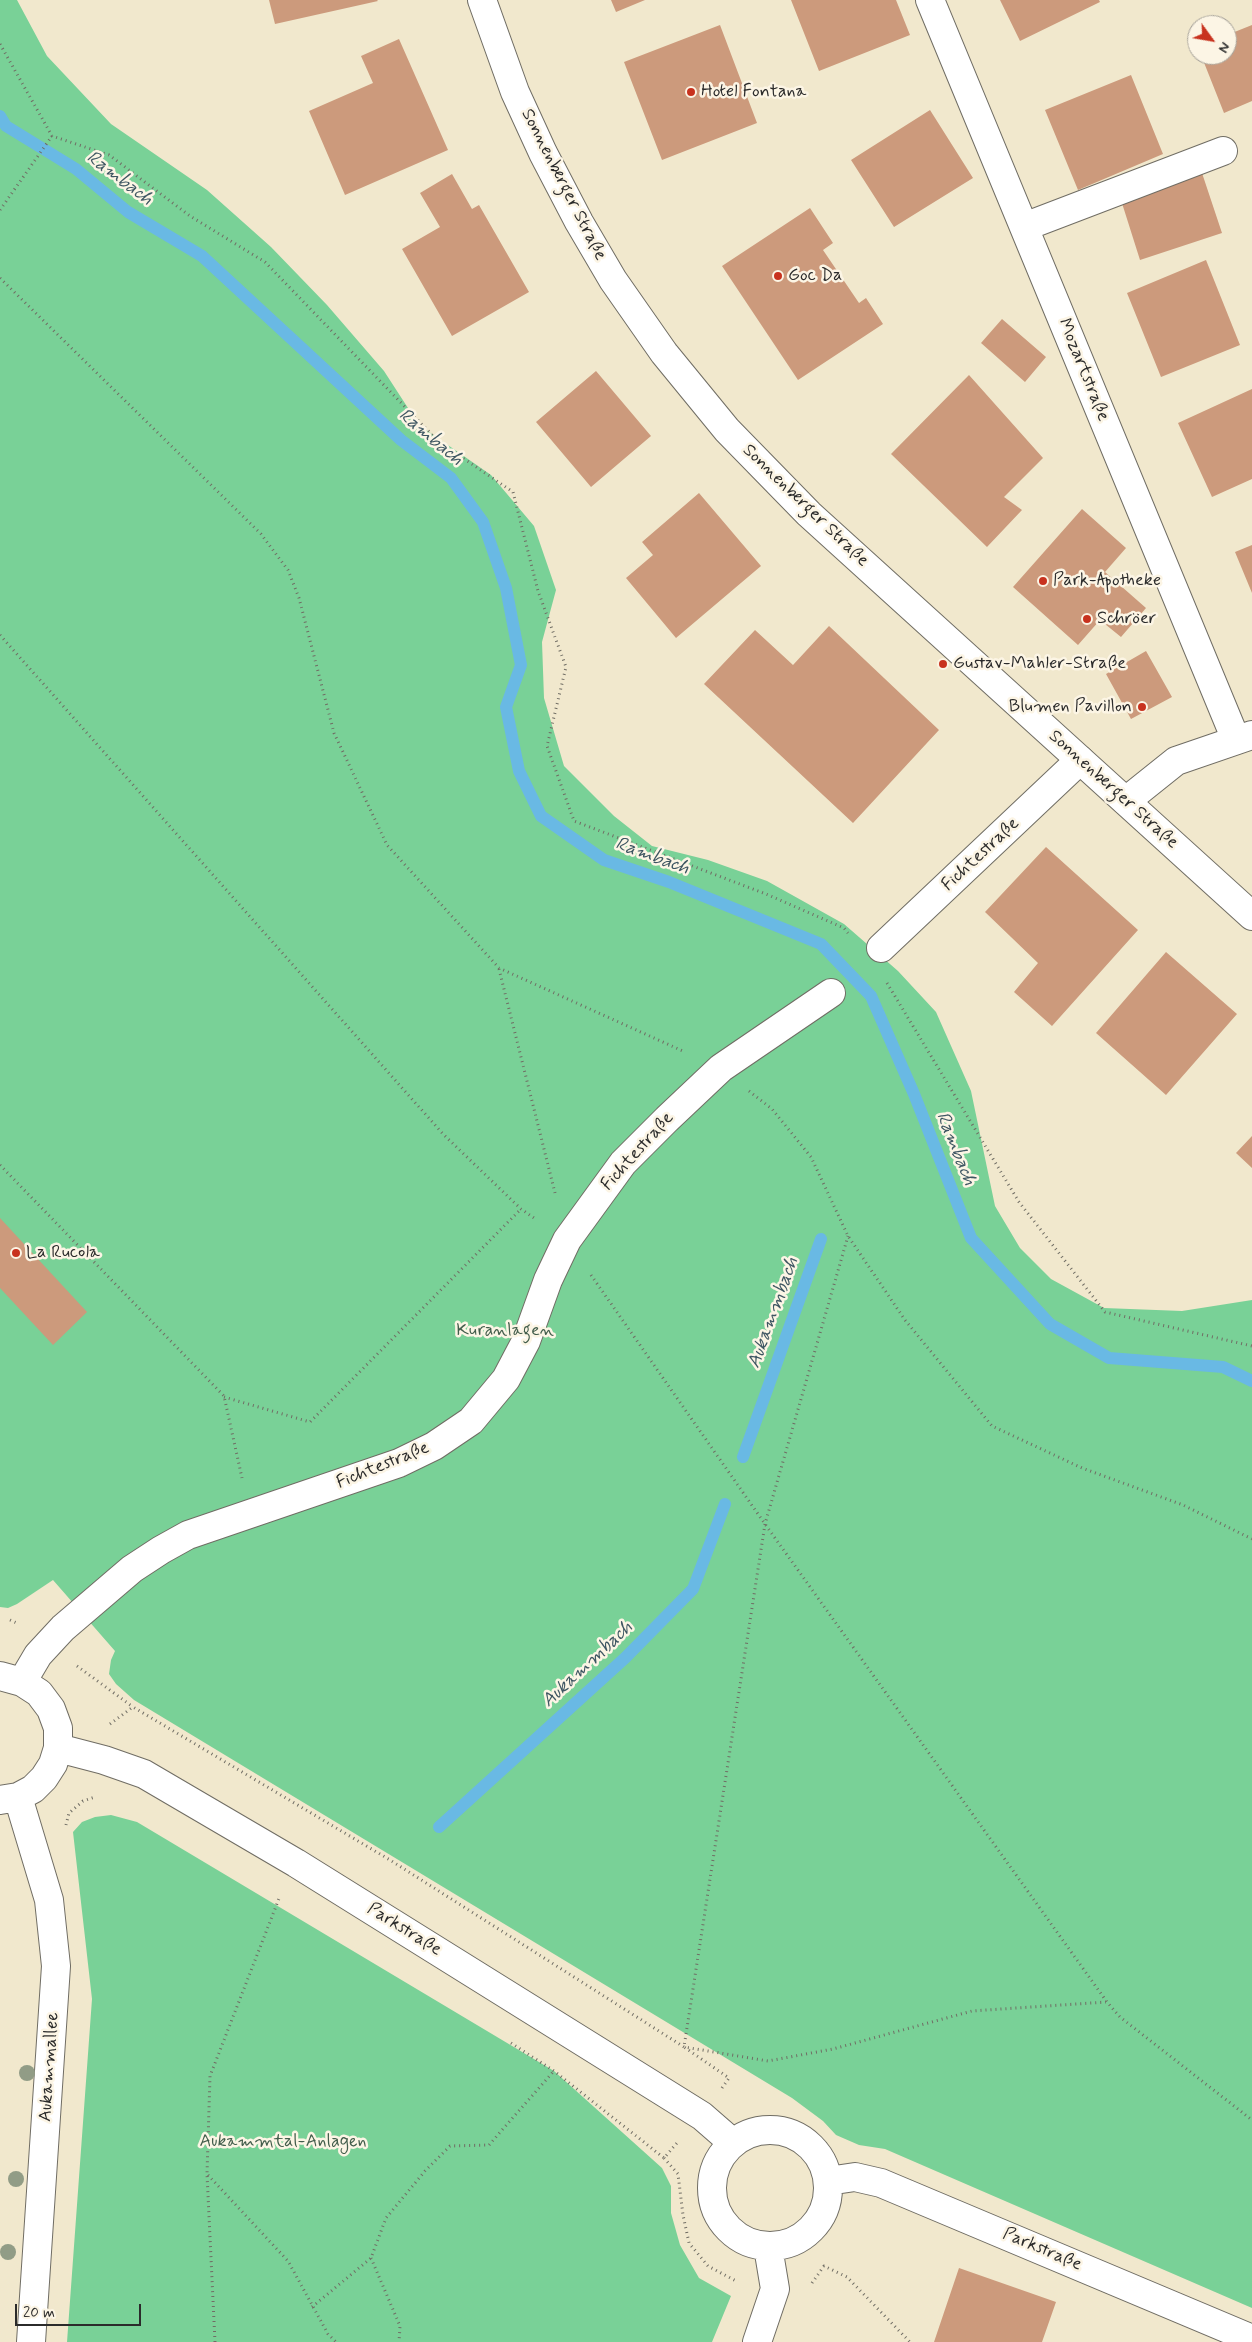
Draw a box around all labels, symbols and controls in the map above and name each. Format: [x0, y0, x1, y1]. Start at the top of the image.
north arrow [1187, 15, 1237, 65]
text: N [1214, 39, 1234, 56]
place label: Hotel Fontana [701, 81, 806, 103]
marker: Hotel Fontana [685, 86, 697, 98]
street label: Sonnenberger Straße [515, 106, 611, 264]
water label: Rambach [81, 147, 157, 211]
place label: Goc Da [788, 265, 842, 287]
marker: Goc Da [772, 270, 784, 282]
street label: Mozartstraße [1053, 315, 1113, 425]
water label: Rambach [393, 404, 467, 472]
street label: Sonnenberger Straße [737, 440, 873, 572]
place label: Park-Apotheke [1053, 570, 1161, 592]
marker: Park-Apotheke [1037, 575, 1049, 587]
place label: Schröer [1097, 608, 1156, 630]
marker: Schröer [1081, 613, 1093, 625]
place label: Gustav-Mahler-Straße [953, 653, 1126, 675]
marker: Gustav-Mahler-Straße [937, 658, 949, 670]
place label: Blumen Pavillon [1009, 696, 1132, 718]
marker: Blumen Pavillon [1136, 701, 1148, 713]
street label: Sonnenberger Straße [1044, 726, 1182, 854]
street label: Fichtestraße [938, 814, 1024, 896]
water label: Rambach [612, 833, 692, 881]
street label: Fichtestraße [597, 1108, 679, 1196]
water label: Rambach [930, 1109, 980, 1189]
place label: La Rucola [26, 1242, 100, 1264]
marker: La Rucola [10, 1247, 22, 1259]
water label: Aukammbach [743, 1255, 805, 1371]
park label: Kuranlagen [456, 1320, 554, 1342]
street label: Fichtestraße [333, 1438, 433, 1494]
water label: Aukammbach [538, 1617, 638, 1713]
street label: Parkstraße [363, 1899, 445, 1961]
street label: Aukammallee [35, 2012, 65, 2122]
park label: Aukammtal-Anlagen [199, 2131, 367, 2153]
street label: Parkstraße [999, 2224, 1085, 2276]
scale bar [18, 2294, 144, 2326]
text: 20 m [23, 2303, 55, 2323]

